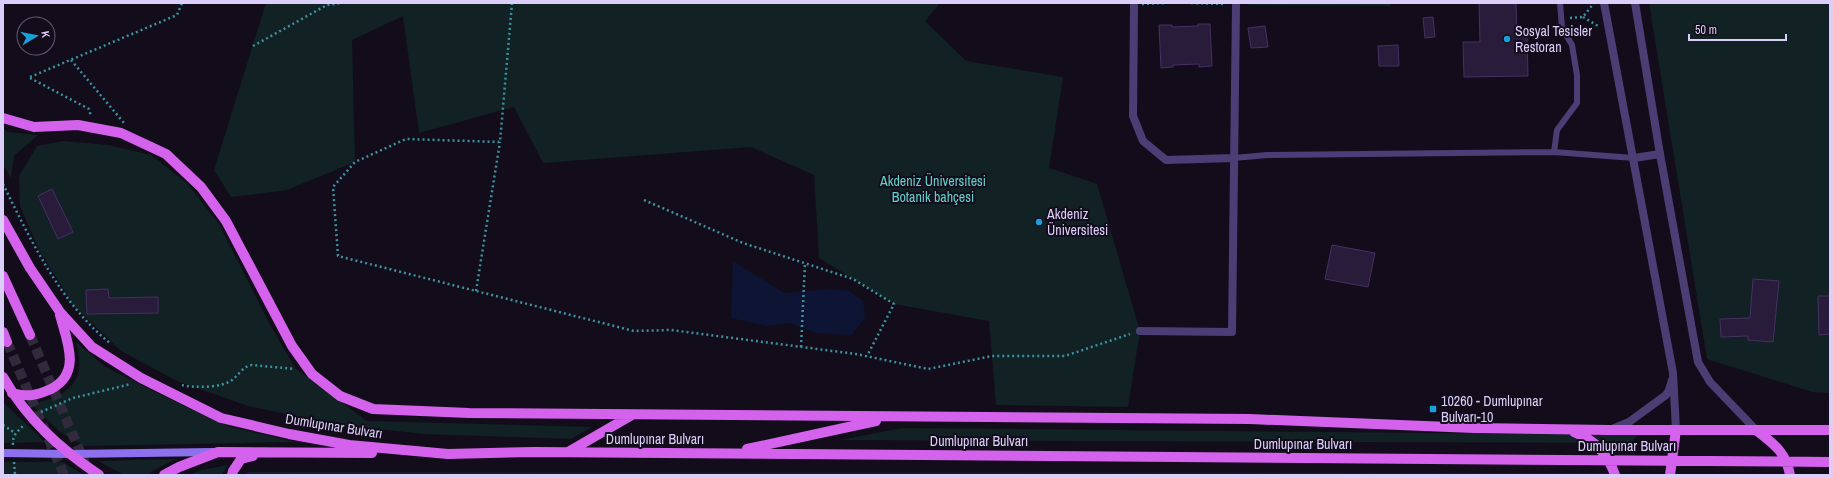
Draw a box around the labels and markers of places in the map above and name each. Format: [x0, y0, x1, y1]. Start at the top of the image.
place label: Sosyal Tesisler Restoran [1515, 22, 1592, 56]
marker: Sosyal Tesisler Restoran [1502, 34, 1512, 44]
place label: Akdeniz Üniversitesi [1046, 205, 1108, 239]
marker: Akdeniz Üniversitesi [1034, 217, 1044, 227]
place label: 10260 - Dumlupınar Bulvarı-10 [1441, 392, 1543, 426]
marker: 10260 - Dumlupınar Bulvarı-10 [1428, 404, 1438, 414]

